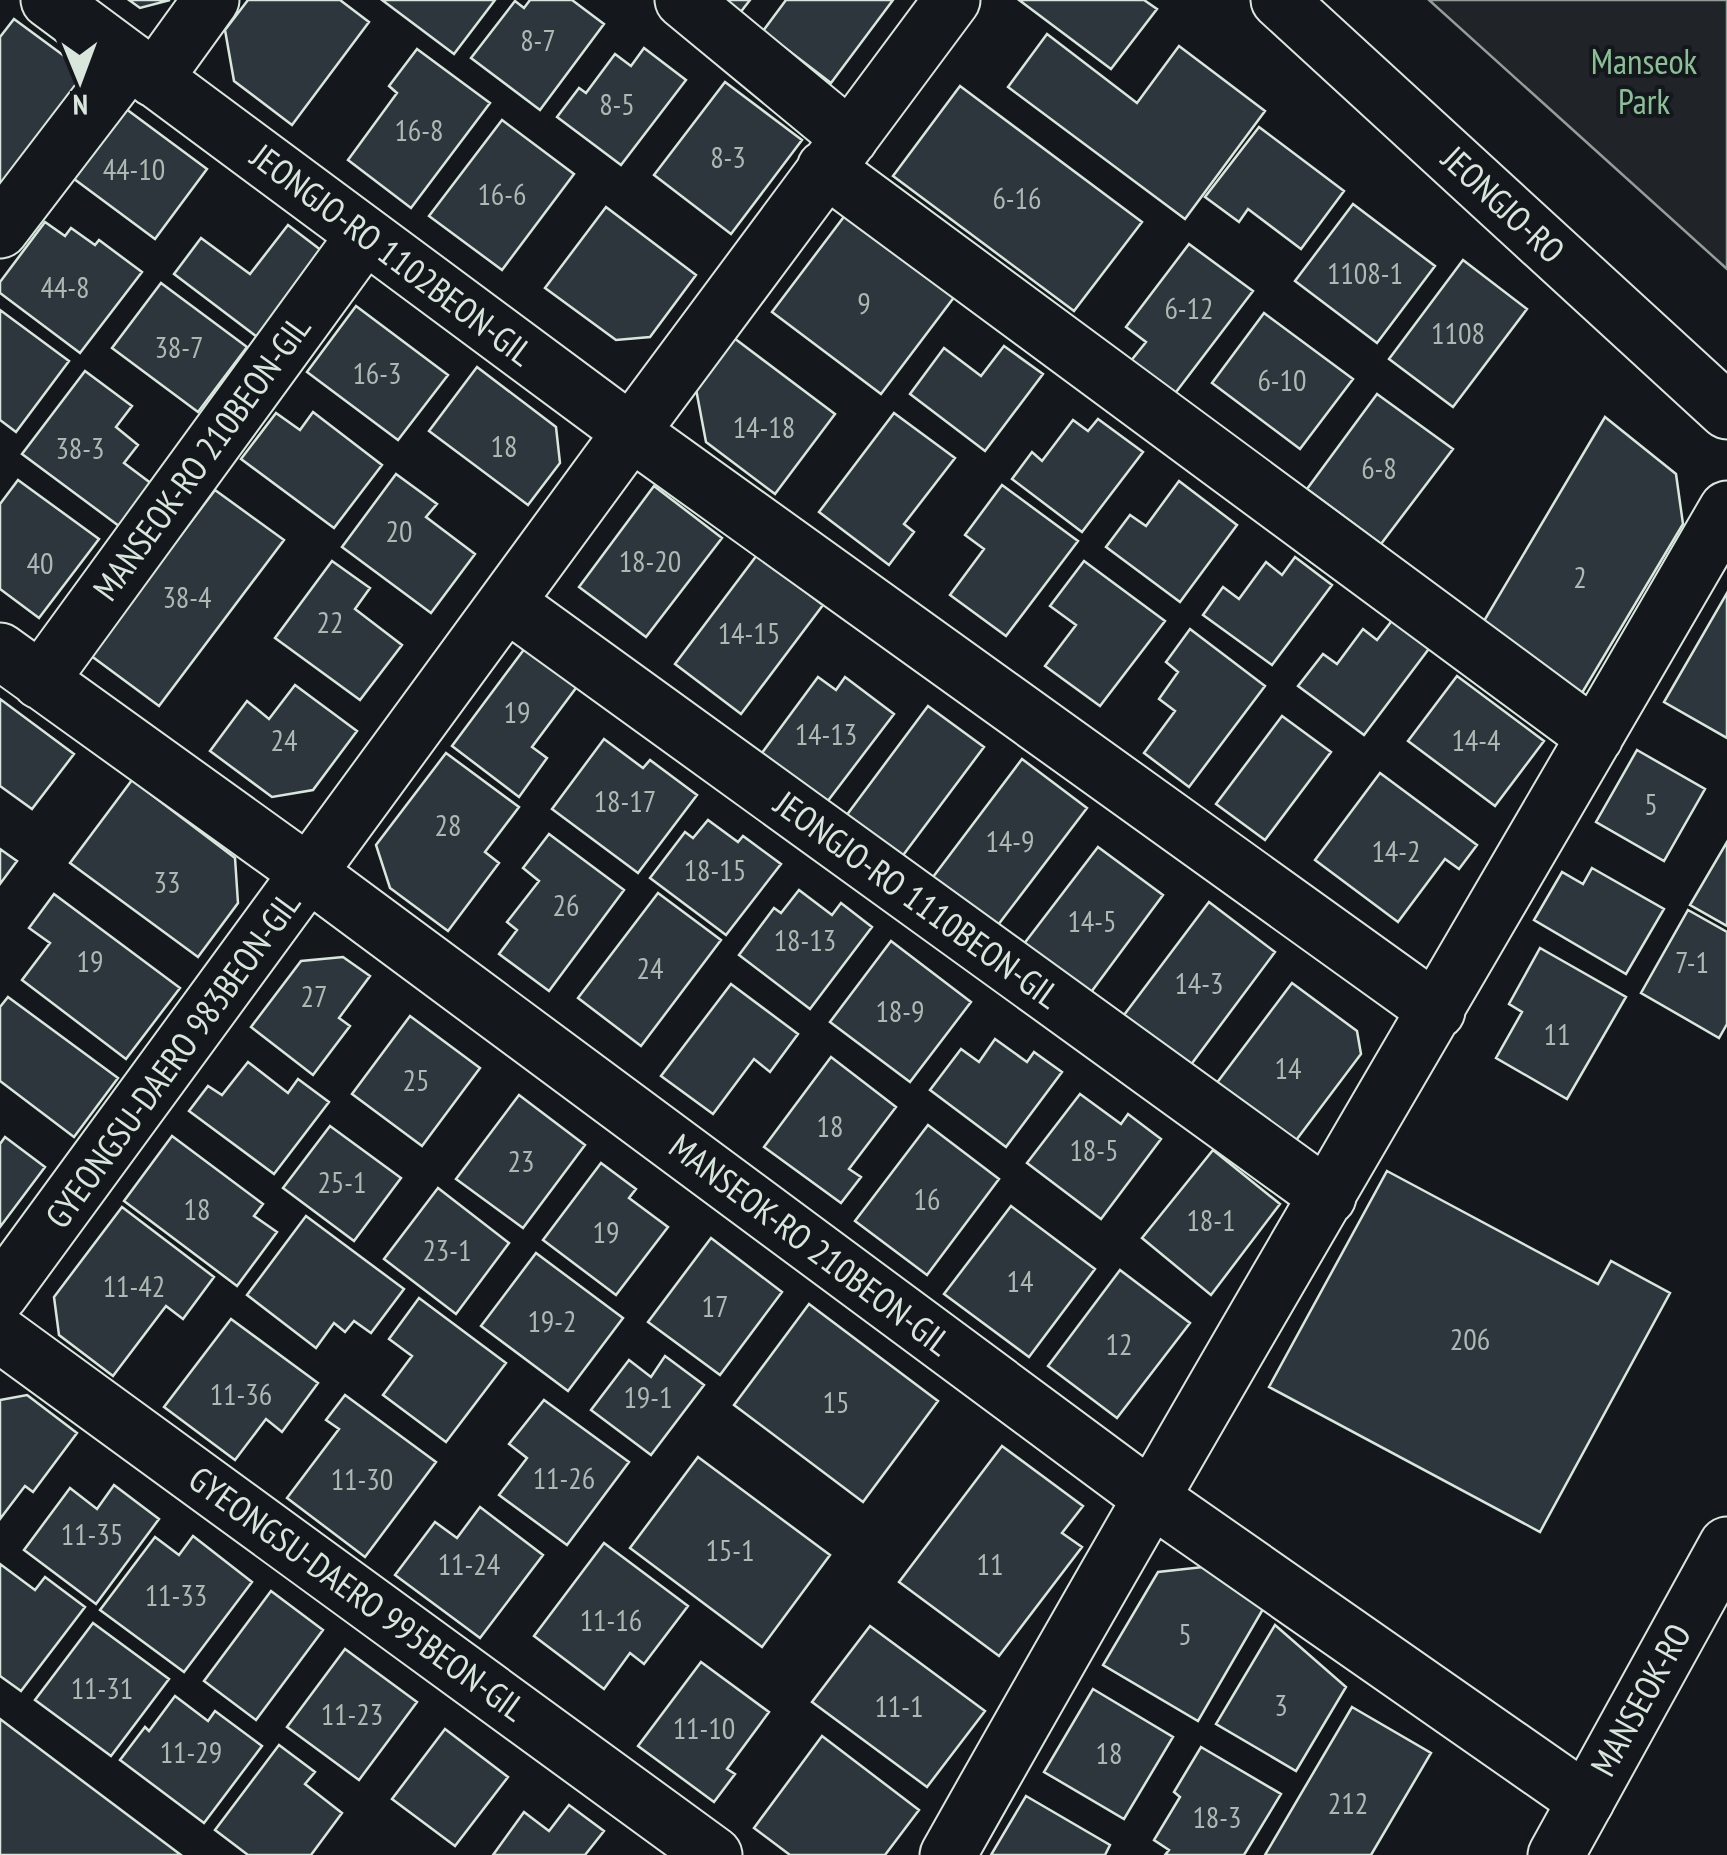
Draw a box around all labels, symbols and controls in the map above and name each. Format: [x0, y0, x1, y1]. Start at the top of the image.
house number: 8-7 [520, 20, 556, 59]
north arrow [30, 30, 130, 130]
park label: Manseok Park [1591, 38, 1698, 124]
house number: 8-5 [599, 84, 635, 123]
text: N [73, 87, 88, 124]
house number: 16-8 [394, 110, 444, 149]
street label: JEONGJO-RO 1102BEON-GIL [242, 132, 543, 376]
street label: JEONGJO-RO [1432, 135, 1575, 273]
house number: 8-3 [710, 137, 746, 176]
house number: 44-10 [103, 149, 165, 188]
house number: 16-6 [477, 174, 527, 213]
house number: 6-16 [992, 178, 1042, 217]
house number: 1108-1 [1327, 253, 1403, 292]
house number: 44-8 [40, 267, 90, 306]
house number: 9 [857, 283, 871, 322]
house number: 6-12 [1164, 288, 1214, 327]
street label: MANSEOK-RO 210BEON-GIL [82, 305, 320, 609]
house number: 1108 [1431, 313, 1485, 352]
house number: 38-7 [154, 327, 204, 366]
house number: 16-3 [352, 353, 402, 392]
house number: 6-10 [1257, 360, 1307, 399]
house number: 14-18 [733, 407, 795, 446]
house number: 18 [491, 426, 518, 465]
house number: 38-3 [55, 428, 105, 467]
house number: 6-8 [1361, 448, 1397, 487]
house number: 20 [386, 511, 413, 550]
house number: 18-20 [619, 541, 681, 580]
house number: 40 [27, 543, 54, 582]
house number: 2 [1573, 557, 1587, 596]
house number: 38-4 [162, 577, 212, 616]
house number: 22 [317, 602, 344, 641]
house number: 14-15 [718, 613, 780, 652]
house number: 19 [504, 692, 531, 731]
house number: 14-13 [795, 714, 857, 753]
house number: 24 [271, 720, 298, 759]
house number: 14-4 [1451, 720, 1501, 759]
street label: JEONGJO-RO 1110BEON-GIL [765, 780, 1070, 1018]
house number: 18-17 [594, 781, 656, 820]
house number: 5 [1644, 784, 1658, 823]
house number: 28 [435, 805, 462, 844]
house number: 14-9 [985, 821, 1035, 860]
house number: 14-2 [1371, 831, 1421, 870]
house number: 18-15 [684, 850, 746, 889]
house number: 33 [154, 862, 181, 901]
street label: GYEONGSU-DAERO 983BEON-GIL [34, 882, 310, 1237]
house number: 26 [553, 885, 580, 924]
house number: 14-5 [1067, 901, 1117, 940]
house number: 18-13 [774, 920, 836, 959]
house number: 19 [77, 941, 104, 980]
house number: 7-1 [1675, 942, 1709, 981]
house number: 24 [637, 948, 664, 987]
house number: 14-3 [1174, 963, 1224, 1002]
house number: 27 [301, 976, 328, 1015]
house number: 18-9 [875, 991, 925, 1030]
house number: 11 [1544, 1014, 1571, 1053]
house number: 14 [1275, 1048, 1302, 1087]
house number: 25 [403, 1060, 430, 1099]
house number: 18 [817, 1106, 844, 1145]
street label: MANSEOK-RO 210BEON-GIL [660, 1123, 961, 1366]
house number: 18-5 [1069, 1130, 1119, 1169]
house number: 23 [508, 1141, 535, 1180]
house number: 25-1 [317, 1162, 367, 1201]
house number: 16 [914, 1179, 941, 1218]
house number: 18 [184, 1189, 211, 1228]
house number: 18-1 [1186, 1200, 1236, 1239]
house number: 19 [593, 1212, 620, 1251]
house number: 23-1 [422, 1230, 472, 1269]
house number: 14 [1007, 1261, 1034, 1300]
house number: 11-42 [103, 1266, 165, 1305]
house number: 17 [702, 1286, 729, 1325]
house number: 19-2 [527, 1301, 577, 1340]
house number: 206 [1450, 1319, 1490, 1358]
house number: 12 [1106, 1324, 1133, 1363]
house number: 11-36 [210, 1374, 272, 1413]
house number: 19-1 [623, 1377, 673, 1416]
house number: 15 [823, 1382, 850, 1421]
street label: GYEONGSU-DAERO 995BEON-GIL [180, 1455, 535, 1731]
house number: 11-26 [533, 1458, 595, 1497]
house number: 11-30 [331, 1459, 393, 1498]
house number: 11-35 [61, 1514, 123, 1553]
house number: 15-1 [705, 1530, 755, 1569]
house number: 11-24 [438, 1544, 500, 1583]
house number: 11 [977, 1544, 1004, 1583]
house number: 11-33 [145, 1575, 207, 1614]
house number: 11-16 [580, 1600, 642, 1639]
house number: 5 [1178, 1614, 1192, 1653]
street label: MANSEOK-RO [1579, 1615, 1701, 1784]
house number: 11-31 [71, 1668, 133, 1707]
house number: 3 [1274, 1685, 1288, 1724]
house number: 11-1 [874, 1686, 924, 1725]
house number: 11-23 [321, 1694, 383, 1733]
house number: 11-10 [673, 1708, 735, 1747]
house number: 11-29 [160, 1732, 222, 1771]
house number: 18 [1096, 1733, 1123, 1772]
house number: 212 [1328, 1783, 1368, 1822]
house number: 18-3 [1192, 1797, 1242, 1836]

